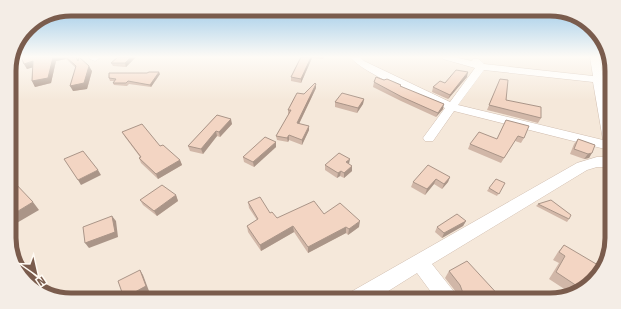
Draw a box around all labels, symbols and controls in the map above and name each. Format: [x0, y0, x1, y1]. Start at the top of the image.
north arrow [16, 253, 56, 293]
text: N [35, 273, 48, 288]

